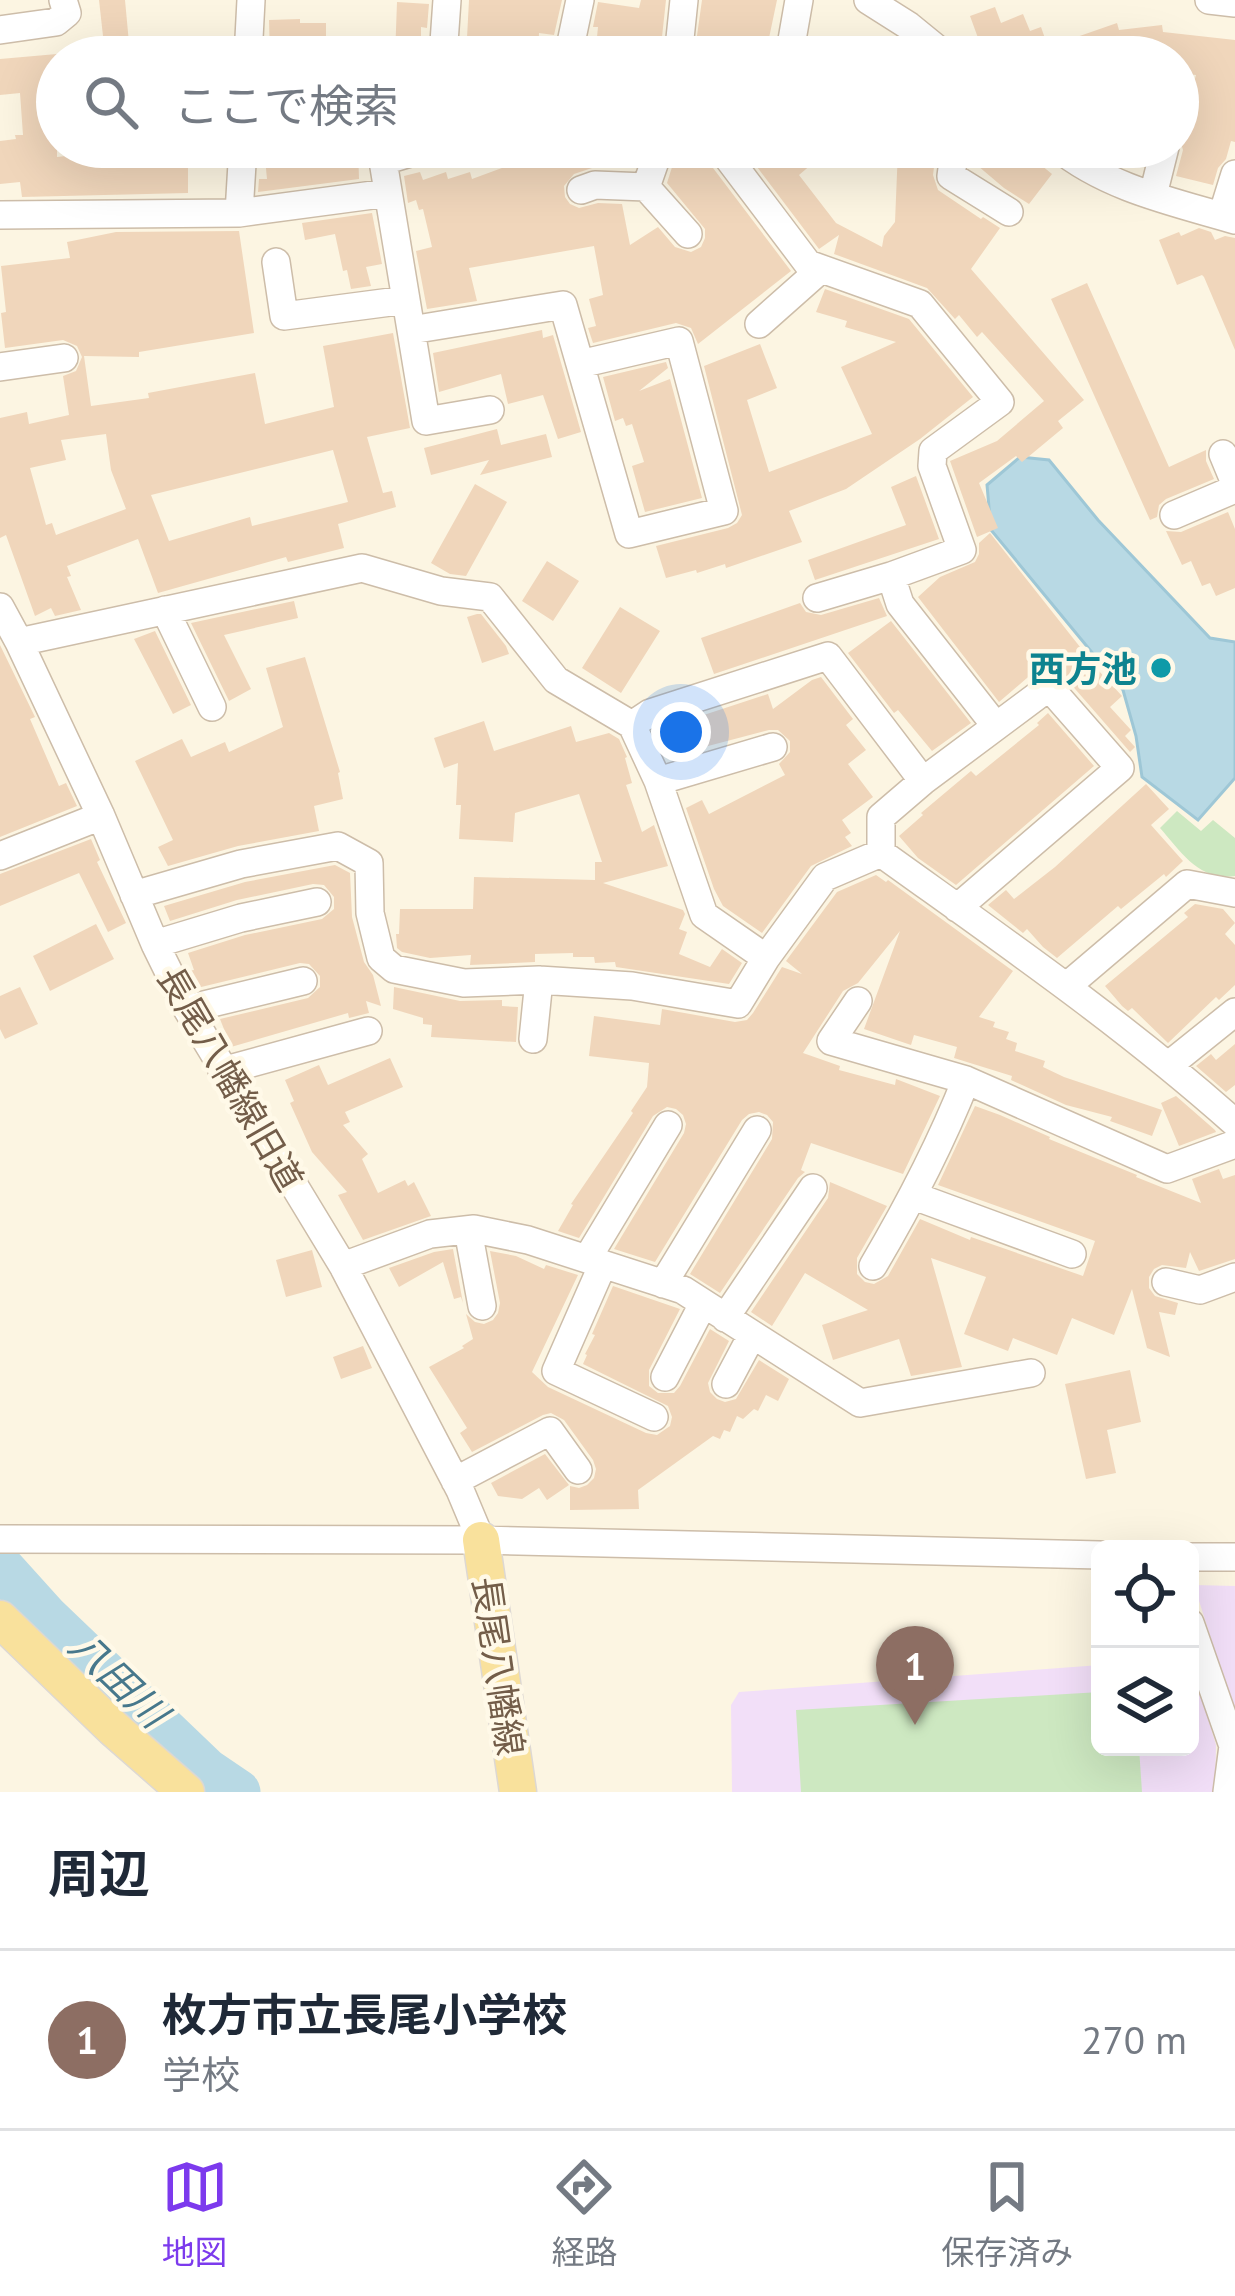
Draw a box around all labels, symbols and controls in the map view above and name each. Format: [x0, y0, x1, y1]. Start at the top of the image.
search box [36, 36, 1199, 168]
icon: search [78, 69, 144, 135]
text: ここで検索 [174, 76, 399, 134]
place label: 西方池 [1029, 645, 1137, 692]
marker: 西方池 [1148, 655, 1174, 681]
your location [651, 702, 711, 762]
street label: 長尾八幡線旧道 [148, 957, 314, 1199]
map controls [1091, 1540, 1199, 1756]
button: locate [1091, 1540, 1199, 1648]
street label: 長尾八幡線 [463, 1574, 535, 1758]
water label: 八田川 [59, 1620, 182, 1741]
pin: 1 [876, 1626, 954, 1725]
button: layers [1091, 1648, 1199, 1756]
text: 周辺 [48, 1840, 150, 1906]
text: 枚方市立長尾小学校 [162, 1985, 567, 2043]
text: 1 [76, 2014, 98, 2065]
text: 270 m [1081, 2014, 1187, 2065]
text: 学校 [162, 2049, 240, 2100]
tab: 地図 [162, 2154, 228, 2274]
tab: 経路 [551, 2154, 617, 2274]
tab: 保存済み [941, 2154, 1073, 2274]

